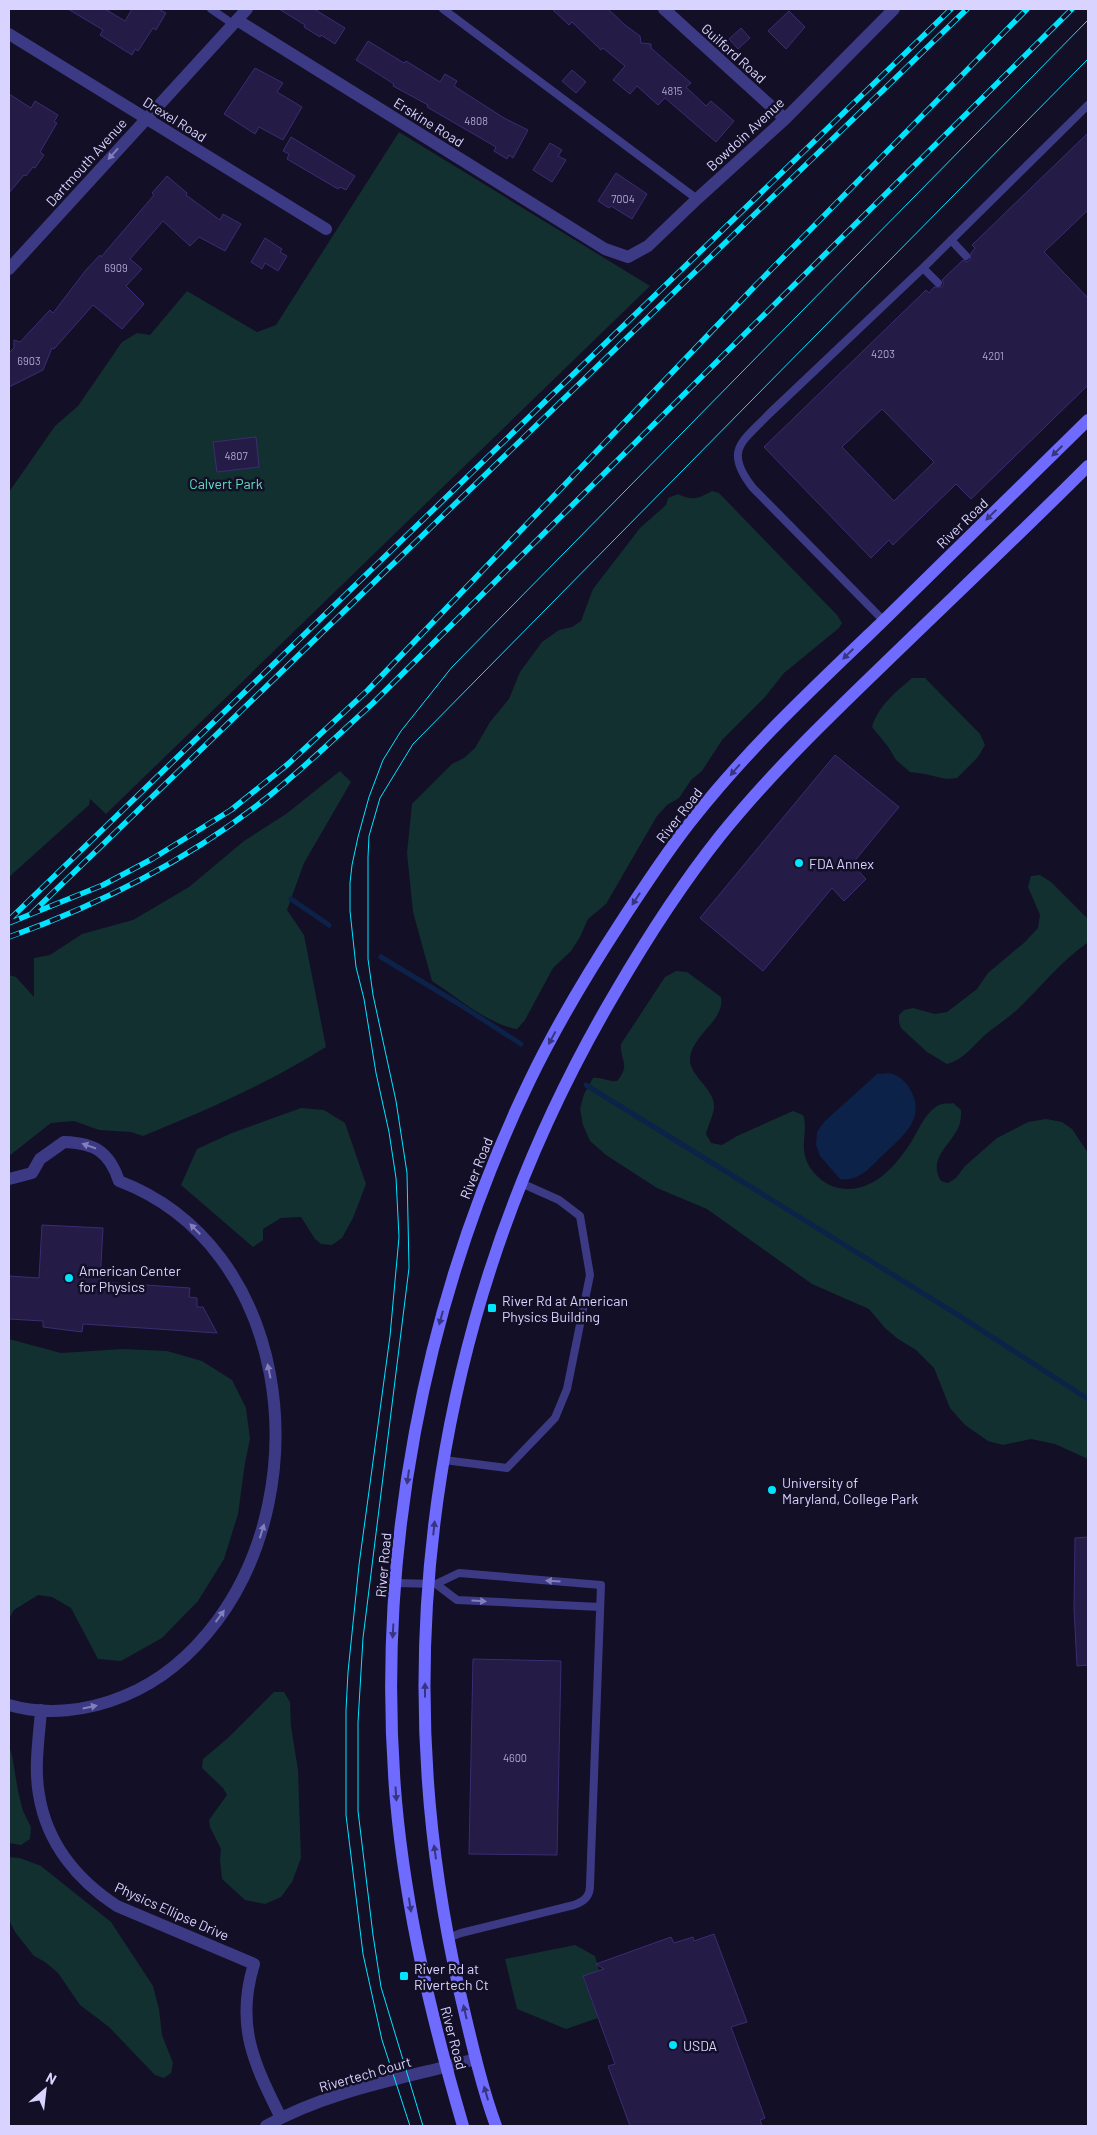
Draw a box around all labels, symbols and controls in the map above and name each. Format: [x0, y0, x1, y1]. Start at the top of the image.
street label: Guilford Road [698, 19, 770, 87]
house number: 4815 [662, 84, 683, 97]
street label: Drexel Road [140, 93, 210, 145]
street label: Erskine Road [391, 94, 467, 150]
street label: Bowdoin Avenue [703, 94, 787, 174]
street label: Dartmouth Avenue [42, 114, 130, 210]
house number: 4808 [464, 114, 488, 127]
one-way arrow [107, 148, 119, 160]
house number: 7004 [611, 192, 635, 205]
house number: 6909 [104, 261, 128, 274]
house number: 4203 [871, 347, 895, 360]
house number: 4201 [982, 349, 1004, 362]
house number: 6903 [17, 354, 41, 367]
one-way arrow [1051, 445, 1063, 457]
house number: 4807 [224, 449, 248, 462]
park label: Calvert Park [189, 475, 263, 492]
street label: River Road [933, 494, 991, 552]
one-way arrow [985, 509, 997, 521]
one-way arrow [843, 648, 855, 660]
one-way arrow [729, 763, 740, 776]
street label: River Road [652, 784, 706, 846]
place label: FDA Annex [809, 855, 874, 872]
marker: FDA Annex [793, 857, 805, 869]
one-way arrow [632, 892, 641, 906]
one-way arrow [548, 1031, 556, 1045]
street label: River Road [456, 1135, 496, 1201]
one-way arrow [81, 1142, 96, 1150]
one-way arrow [189, 1223, 201, 1235]
place label: American Center for Physics [79, 1262, 181, 1295]
marker: American Center for Physics [63, 1272, 75, 1284]
place label: River Rd at American Physics Building [502, 1292, 628, 1325]
marker: River Rd at American Physics Building [486, 1302, 498, 1314]
one-way arrow [437, 1310, 445, 1325]
one-way arrow [265, 1363, 273, 1378]
one-way arrow [404, 1469, 412, 1485]
place label: University of Maryland, College Park [782, 1474, 918, 1507]
marker: University of Maryland, College Park [766, 1484, 778, 1496]
one-way arrow [430, 1520, 438, 1536]
one-way arrow [258, 1524, 266, 1539]
street label: River Road [372, 1532, 394, 1598]
one-way arrow [544, 1576, 560, 1584]
one-way arrow [471, 1597, 487, 1605]
one-way arrow [215, 1609, 225, 1623]
one-way arrow [389, 1624, 397, 1640]
one-way arrow [421, 1682, 429, 1698]
one-way arrow [82, 1702, 98, 1710]
house number: 4600 [503, 1751, 527, 1764]
one-way arrow [392, 1786, 400, 1802]
one-way arrow [431, 1844, 439, 1860]
street label: Physics Ellipse Drive [112, 1878, 232, 1944]
one-way arrow [406, 1898, 414, 1914]
place label: River Rd at Rivertech Ct [414, 1960, 489, 1993]
marker: River Rd at Rivertech Ct [398, 1970, 410, 1982]
street label: River Road [437, 2004, 471, 2072]
one-way arrow [461, 2004, 469, 2019]
place label: USDA [683, 2037, 718, 2054]
marker: USDA [667, 2039, 679, 2051]
street label: Rivertech Court [317, 2053, 413, 2095]
north arrow [20, 2065, 70, 2115]
text: N [43, 2068, 59, 2088]
one-way arrow [481, 2085, 489, 2100]

